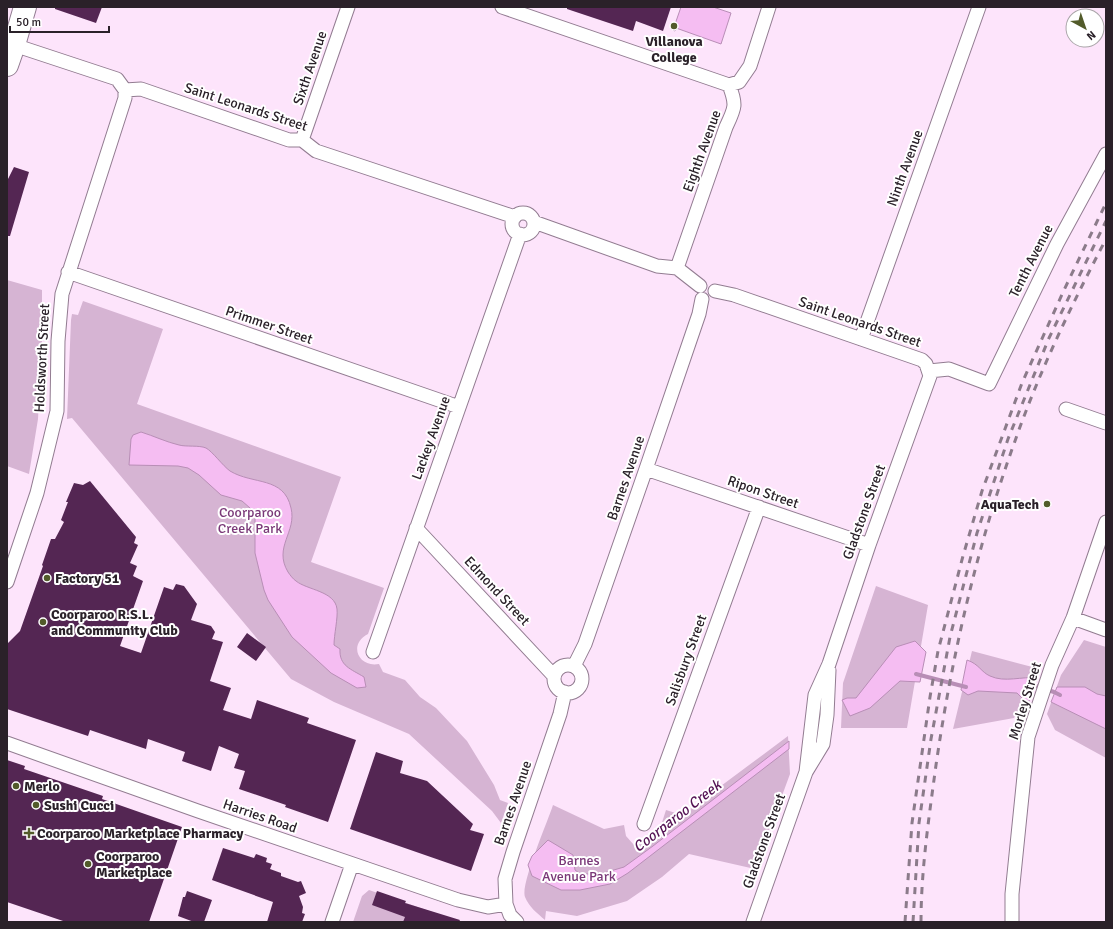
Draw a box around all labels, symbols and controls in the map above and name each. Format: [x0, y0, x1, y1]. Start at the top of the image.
scale bar [10, 8, 109, 34]
north arrow [1065, 8, 1105, 48]
text: 50 m [16, 15, 41, 30]
marker: Villanova College [669, 21, 679, 31]
text: N [1084, 28, 1098, 43]
street label: Sixth Avenue [289, 29, 331, 107]
place label: Villanova College [645, 33, 703, 66]
street label: Saint Leonards Street [182, 79, 310, 135]
street label: Eighth Avenue [679, 108, 725, 194]
street label: Ninth Avenue [883, 127, 927, 209]
street label: Tenth Avenue [1005, 222, 1057, 300]
street label: Saint Leonards Street [797, 293, 924, 351]
street label: Primmer Street [223, 302, 315, 348]
street label: Holdsworth Street [31, 303, 53, 413]
street label: Lackey Avenue [408, 394, 454, 482]
street label: Barnes Avenue [604, 433, 648, 523]
street label: Gladstone Street [839, 462, 889, 562]
street label: Ripon Street [725, 472, 801, 512]
place label: AquaTech [981, 496, 1039, 513]
marker: AquaTech [1042, 499, 1052, 509]
park label: Coorparoo Creek Park [218, 504, 282, 537]
street label: Edmond Street [461, 553, 533, 629]
place label: Factory 51 [55, 570, 120, 587]
marker: Factory 51 [42, 573, 52, 583]
place label: Coorparoo R.S.L. and Community Club [51, 606, 178, 639]
street label: Salisbury Street [662, 612, 710, 708]
marker: Coorparoo R.S.L. and Community Club [38, 617, 48, 627]
street label: Morley Street [1005, 660, 1045, 742]
street label: Barnes Avenue [491, 758, 535, 848]
water label: Coorparoo Creek [629, 775, 726, 856]
place label: Merlo [24, 778, 60, 795]
marker: Merlo [11, 781, 21, 791]
street label: Gladstone Street [739, 791, 789, 891]
street label: Harries Road [221, 795, 299, 837]
place label: Sushi Cucci [44, 797, 114, 814]
marker: Sushi Cucci [31, 800, 41, 810]
place label: Coorparoo Marketplace Pharmacy [37, 825, 243, 842]
marker: Coorparoo Marketplace Pharmacy [24, 828, 34, 838]
place label: Coorparoo Marketplace [96, 848, 172, 881]
park label: Barnes Avenue Park [542, 852, 616, 885]
marker: Coorparoo Marketplace [83, 859, 93, 869]

